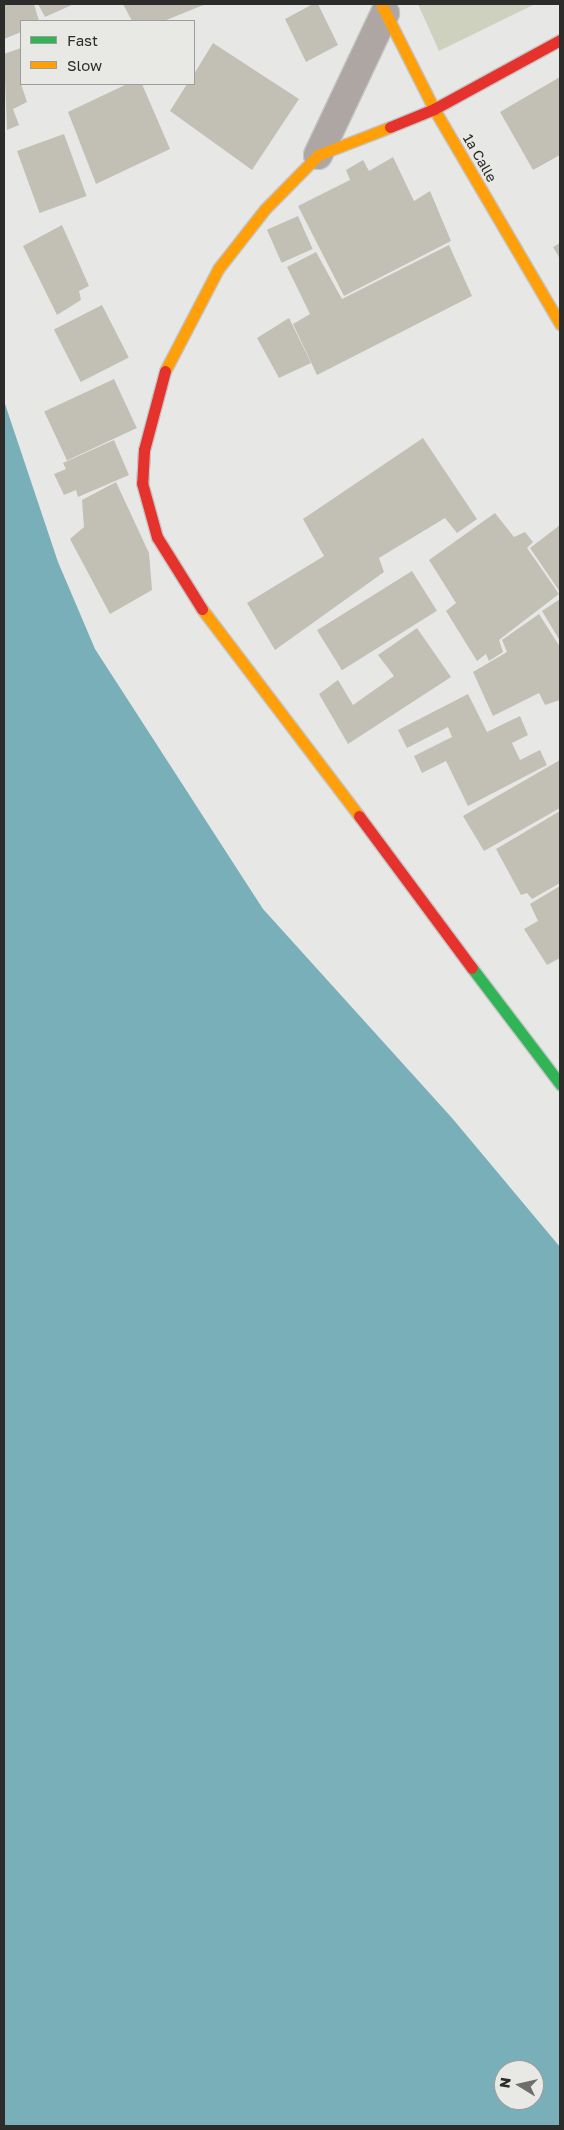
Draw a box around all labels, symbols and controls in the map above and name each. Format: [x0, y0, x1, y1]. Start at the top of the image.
legend [20, 20, 195, 85]
text: Fast [67, 31, 98, 49]
text: Slow [67, 56, 102, 74]
street label: 1a Calle [460, 131, 500, 185]
north arrow [494, 2060, 544, 2110]
text: N [495, 2076, 514, 2089]

